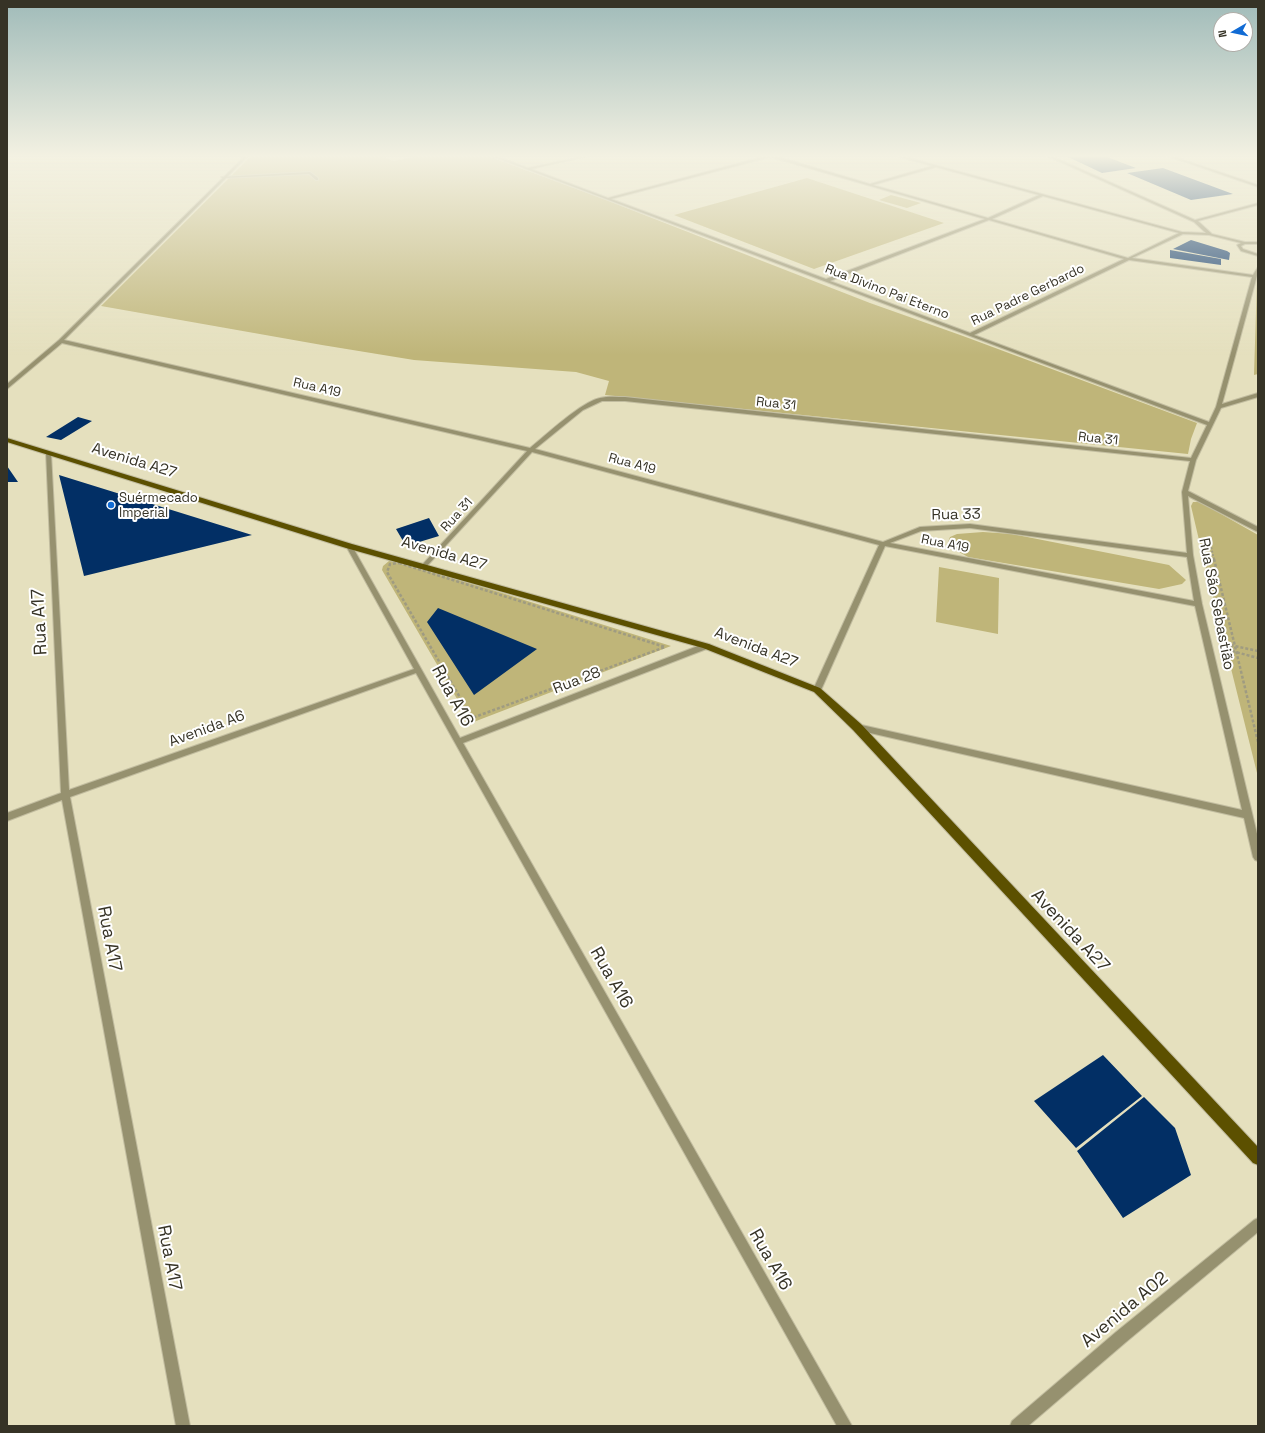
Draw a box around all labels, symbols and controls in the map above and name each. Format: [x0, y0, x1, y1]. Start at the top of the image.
north arrow [1213, 12, 1253, 52]
text: N [1215, 29, 1230, 38]
street label: Rua Divino Pai Eterno [823, 261, 951, 323]
street label: Rua Padre Gerbardo [969, 261, 1087, 329]
street label: Rua A19 [292, 375, 342, 401]
street label: Rua 31 [755, 394, 797, 414]
street label: Rua 31 [1077, 429, 1119, 449]
street label: Avenida A27 [89, 440, 179, 482]
street label: Rua A19 [607, 450, 657, 478]
place label: Suérmecado Imperial [119, 490, 198, 521]
street label: Rua 31 [438, 495, 476, 535]
marker: Suérmecado Imperial [106, 500, 116, 510]
street label: Rua 33 [931, 506, 981, 524]
street label: Rua A19 [920, 532, 970, 556]
street label: Avenida A27 [399, 533, 489, 575]
street label: Rua São Sebastião [1194, 536, 1238, 672]
street label: Rua A17 [27, 588, 53, 656]
street label: Avenida A27 [712, 624, 800, 672]
street label: Rua A16 [426, 661, 478, 731]
street label: Rua 28 [551, 664, 603, 698]
street label: Avenida A6 [167, 707, 247, 751]
street label: Avenida A27 [1026, 885, 1114, 977]
street label: Rua A17 [92, 904, 126, 974]
street label: Rua A16 [585, 943, 637, 1013]
street label: Rua A17 [152, 1223, 186, 1293]
street label: Rua A16 [744, 1225, 796, 1295]
street label: Avenida A02 [1077, 1267, 1173, 1353]

